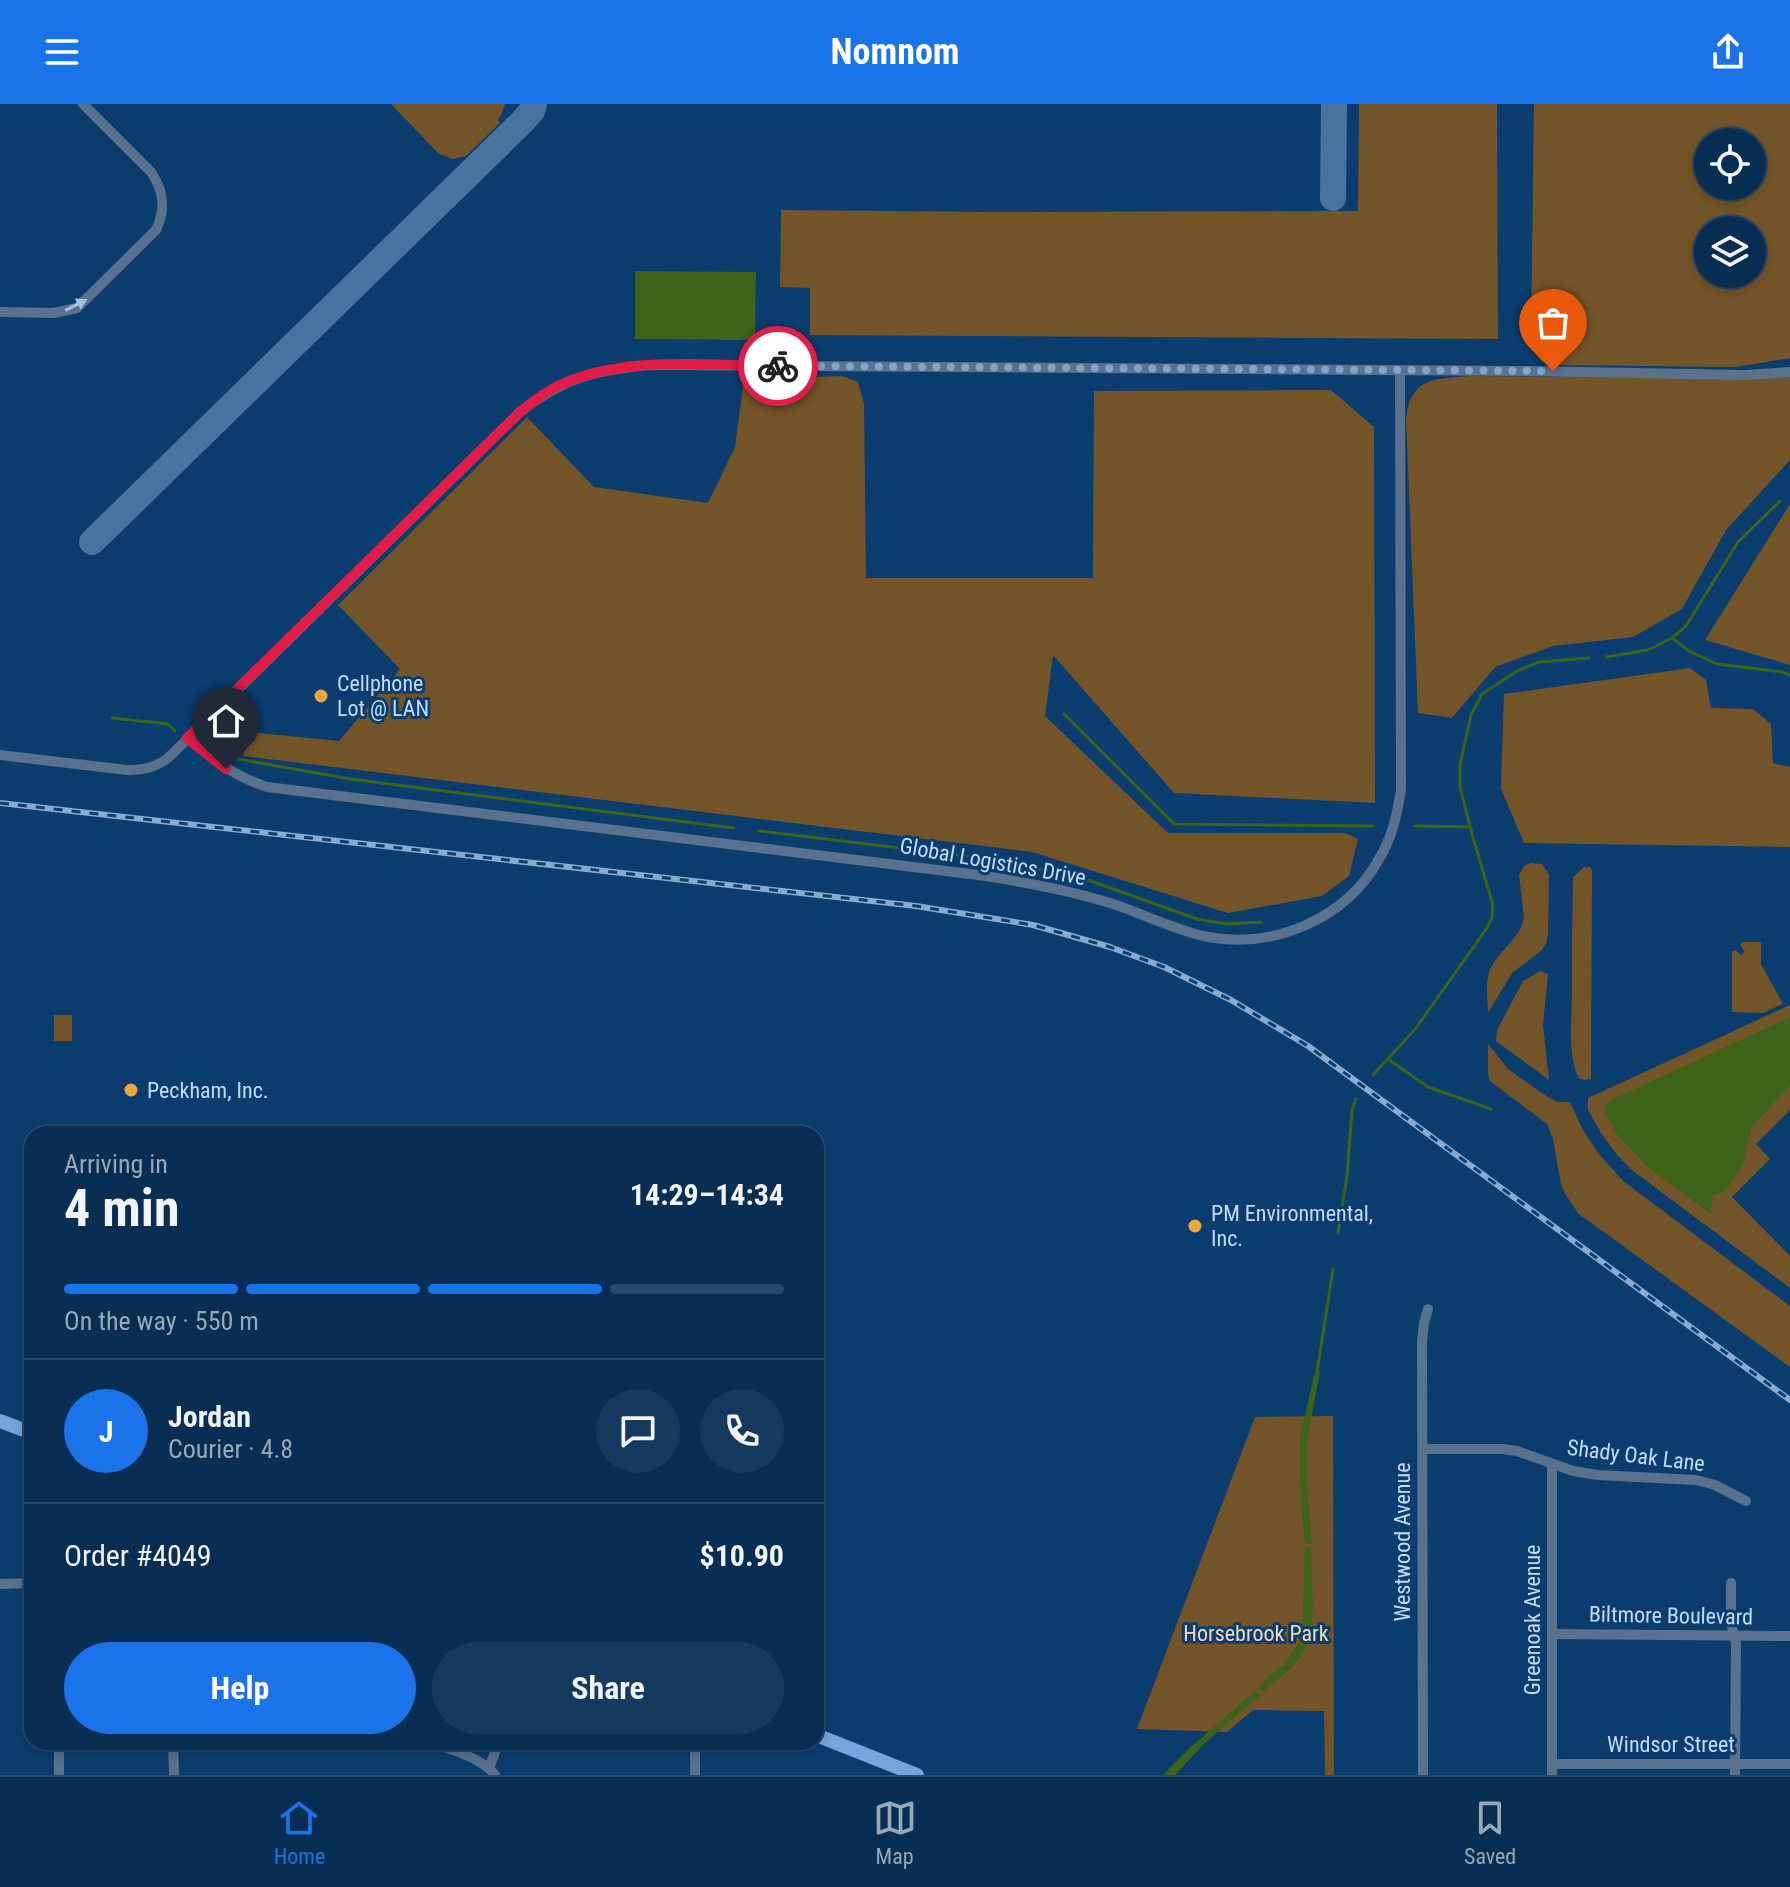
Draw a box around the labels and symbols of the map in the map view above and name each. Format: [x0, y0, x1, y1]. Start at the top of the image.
pin [1519, 289, 1587, 371]
one-way arrow [65, 298, 87, 312]
courier [738, 326, 818, 406]
place label: Cellphone Lot @ LAN [337, 671, 429, 721]
pin [192, 687, 260, 769]
marker: Cellphone Lot @ LAN [312, 687, 330, 705]
street label: Global Logistics Drive [898, 833, 1088, 890]
place label: Peckham, Inc. [147, 1078, 269, 1103]
marker: Peckham, Inc. [122, 1081, 140, 1099]
place label: PM Environmental, Inc. [1211, 1201, 1373, 1251]
marker: PM Environmental, Inc. [1186, 1217, 1204, 1235]
street label: Shady Oak Lane [1566, 1435, 1706, 1476]
street label: Westwood Avenue [1390, 1463, 1415, 1621]
street label: Greenoak Avenue [1520, 1545, 1545, 1695]
street label: Biltmore Boulevard [1589, 1602, 1753, 1629]
park label: Horsebrook Park [1183, 1621, 1329, 1646]
street label: Windsor Street [1607, 1732, 1735, 1757]

